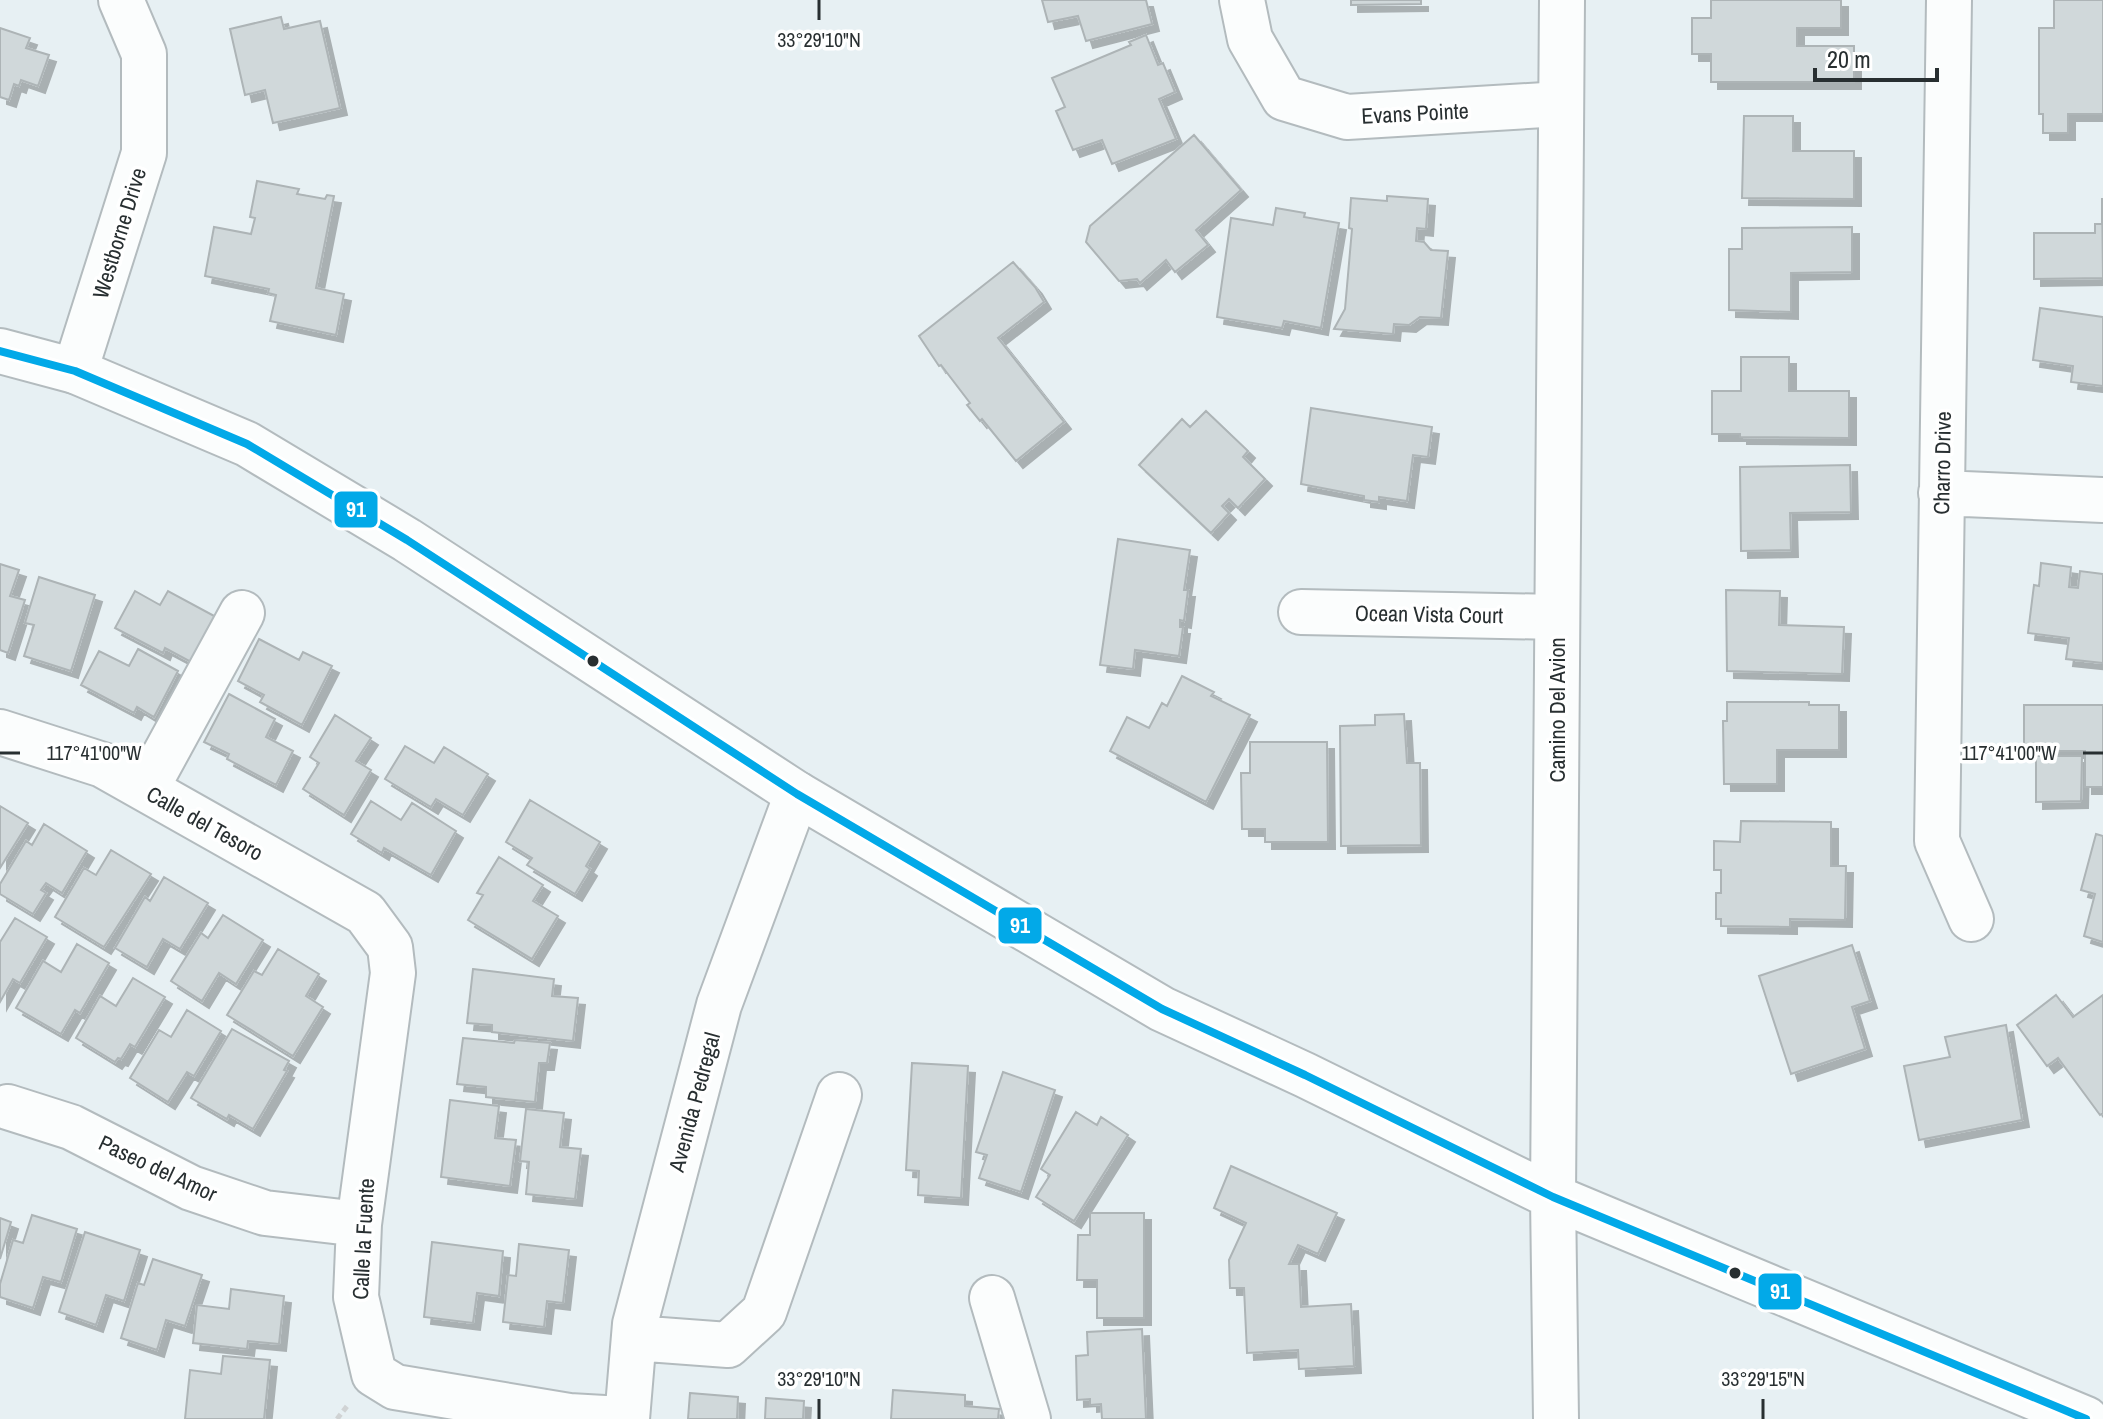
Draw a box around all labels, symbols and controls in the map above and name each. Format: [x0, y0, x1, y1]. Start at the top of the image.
text: 33°29'10"N [777, 26, 861, 53]
scale bar [1815, 32, 1937, 82]
text: 20 m [1827, 43, 1871, 75]
street label: Evans Pointe [1361, 95, 1469, 131]
street label: Westborne Drive [85, 164, 153, 302]
street label: Charro Drive [1926, 411, 1958, 515]
line badge: 91 [333, 490, 379, 529]
text: 91 [346, 494, 367, 524]
street label: Ocean Vista Court [1355, 598, 1503, 630]
street label: Camino Del Avion [1542, 637, 1572, 783]
unlabelled marker [585, 653, 601, 669]
text: 117°41'00"W [46, 739, 142, 766]
text: 117°41'00"W [1961, 739, 2057, 766]
street label: Calle del Tesoro [141, 779, 269, 867]
line badge: 91 [997, 906, 1043, 945]
text: 91 [1010, 910, 1031, 940]
street label: Avenida Pedregal [661, 1029, 727, 1176]
street label: Paseo del Amor [94, 1127, 222, 1209]
street label: Calle la Fuente [345, 1178, 381, 1300]
unlabelled marker [1727, 1265, 1743, 1281]
line badge: 91 [1757, 1272, 1803, 1311]
text: 91 [1770, 1276, 1791, 1306]
text: 33°29'10"N [777, 1365, 861, 1392]
text: 33°29'15"N [1721, 1365, 1805, 1392]

